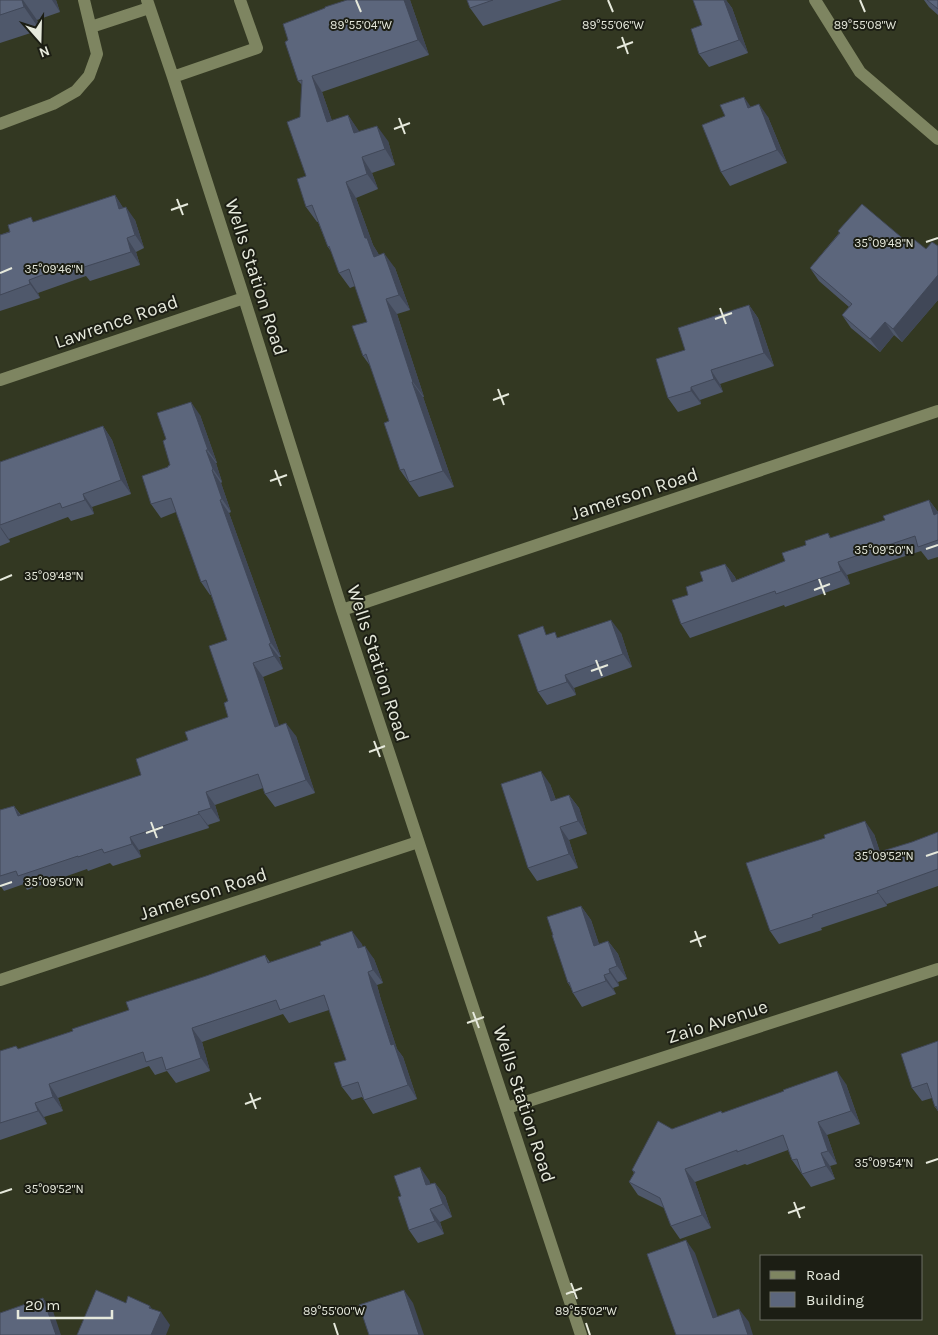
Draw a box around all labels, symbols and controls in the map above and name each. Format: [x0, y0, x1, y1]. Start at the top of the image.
north arrow [15, 15, 65, 65]
text: 89°55'04"W [330, 18, 392, 32]
text: 89°55'06"W [582, 18, 644, 32]
text: 89°55'08"W [834, 18, 897, 32]
text: N [37, 42, 52, 61]
street label: Wells Station Road [220, 196, 292, 358]
text: 35°09'48"N [854, 236, 914, 250]
text: 35°09'46"N [24, 262, 84, 276]
street label: Lawrence Road [52, 291, 181, 353]
street label: Jamerson Road [568, 463, 701, 525]
text: 35°09'50"N [854, 543, 914, 557]
text: 35°09'48"N [24, 569, 84, 583]
street label: Wells Station Road [342, 582, 414, 744]
text: 35°09'52"N [854, 849, 914, 863]
street label: Jamerson Road [137, 863, 270, 925]
text: 35°09'50"N [24, 875, 84, 889]
street label: Zaio Avenue [664, 995, 771, 1049]
street label: Wells Station Road [488, 1023, 560, 1185]
text: 35°09'54"N [855, 1156, 914, 1170]
text: 35°09'52"N [24, 1182, 84, 1196]
legend [760, 1255, 923, 1320]
text: Road [806, 1266, 841, 1284]
scale bar [18, 1288, 111, 1320]
text: Building [806, 1291, 864, 1309]
text: 20 m [25, 1296, 60, 1314]
text: 89°55'00"W [303, 1304, 365, 1318]
text: 89°55'02"W [555, 1304, 617, 1318]

